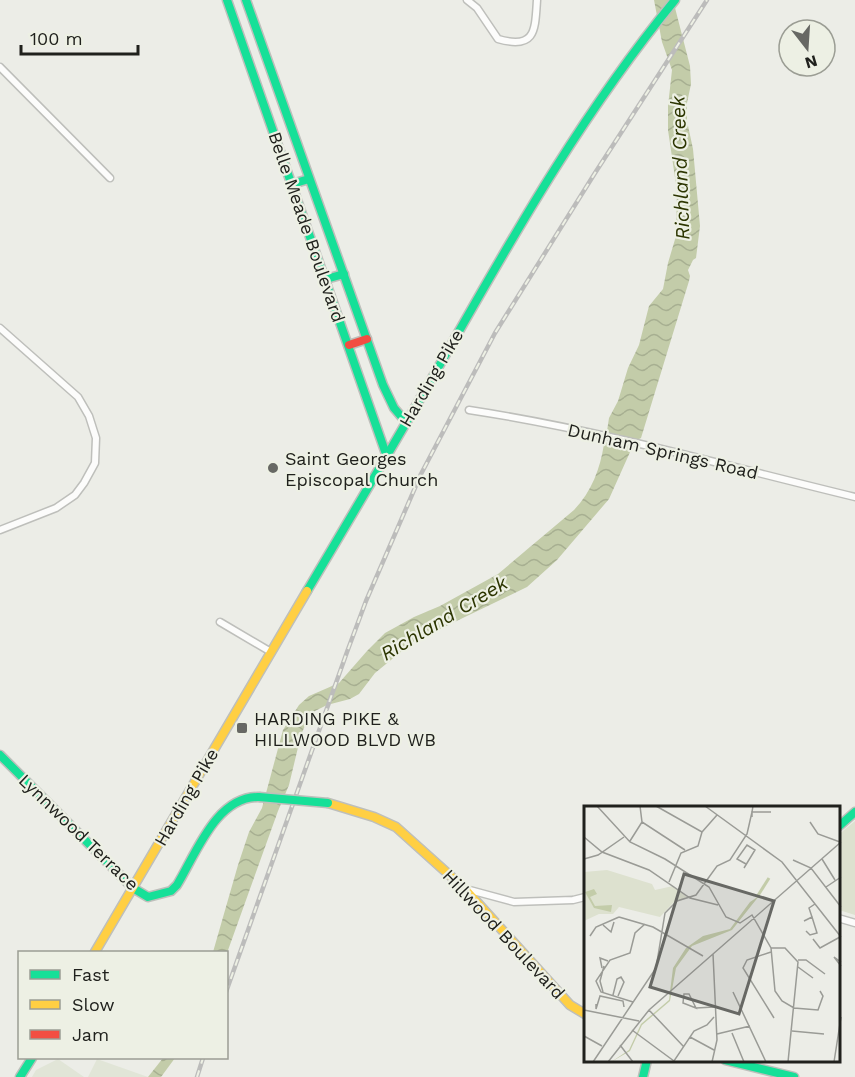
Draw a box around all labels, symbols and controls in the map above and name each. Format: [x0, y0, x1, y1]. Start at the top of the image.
scale bar [21, 18, 138, 56]
north arrow [777, 18, 837, 78]
text: 100 m [30, 28, 83, 49]
text: N [803, 51, 820, 73]
water label: Richland Creek [665, 94, 695, 241]
street label: Belle Meade Boulevard [264, 129, 350, 325]
street label: Harding Pike [395, 325, 467, 431]
street label: Dunham Springs Road [566, 419, 760, 483]
place label: Saint Georges Episcopal Church [285, 448, 438, 490]
marker: Saint Georges Episcopal Church [266, 461, 280, 475]
water label: Richland Creek [376, 570, 513, 665]
place label: HARDING PIKE & HILLWOOD BLVD WB [254, 708, 436, 750]
marker: HARDING PIKE & HILLWOOD BLVD WB [235, 721, 249, 735]
street label: Harding Pike [150, 744, 222, 850]
street label: Lynnwood Terrace [15, 769, 143, 895]
inset map [584, 806, 840, 1062]
street label: Hillwood Boulevard [439, 865, 569, 1003]
legend [18, 951, 228, 1059]
text: Fast [72, 964, 110, 985]
text: Slow [72, 994, 115, 1015]
text: Jam [72, 1024, 109, 1045]

